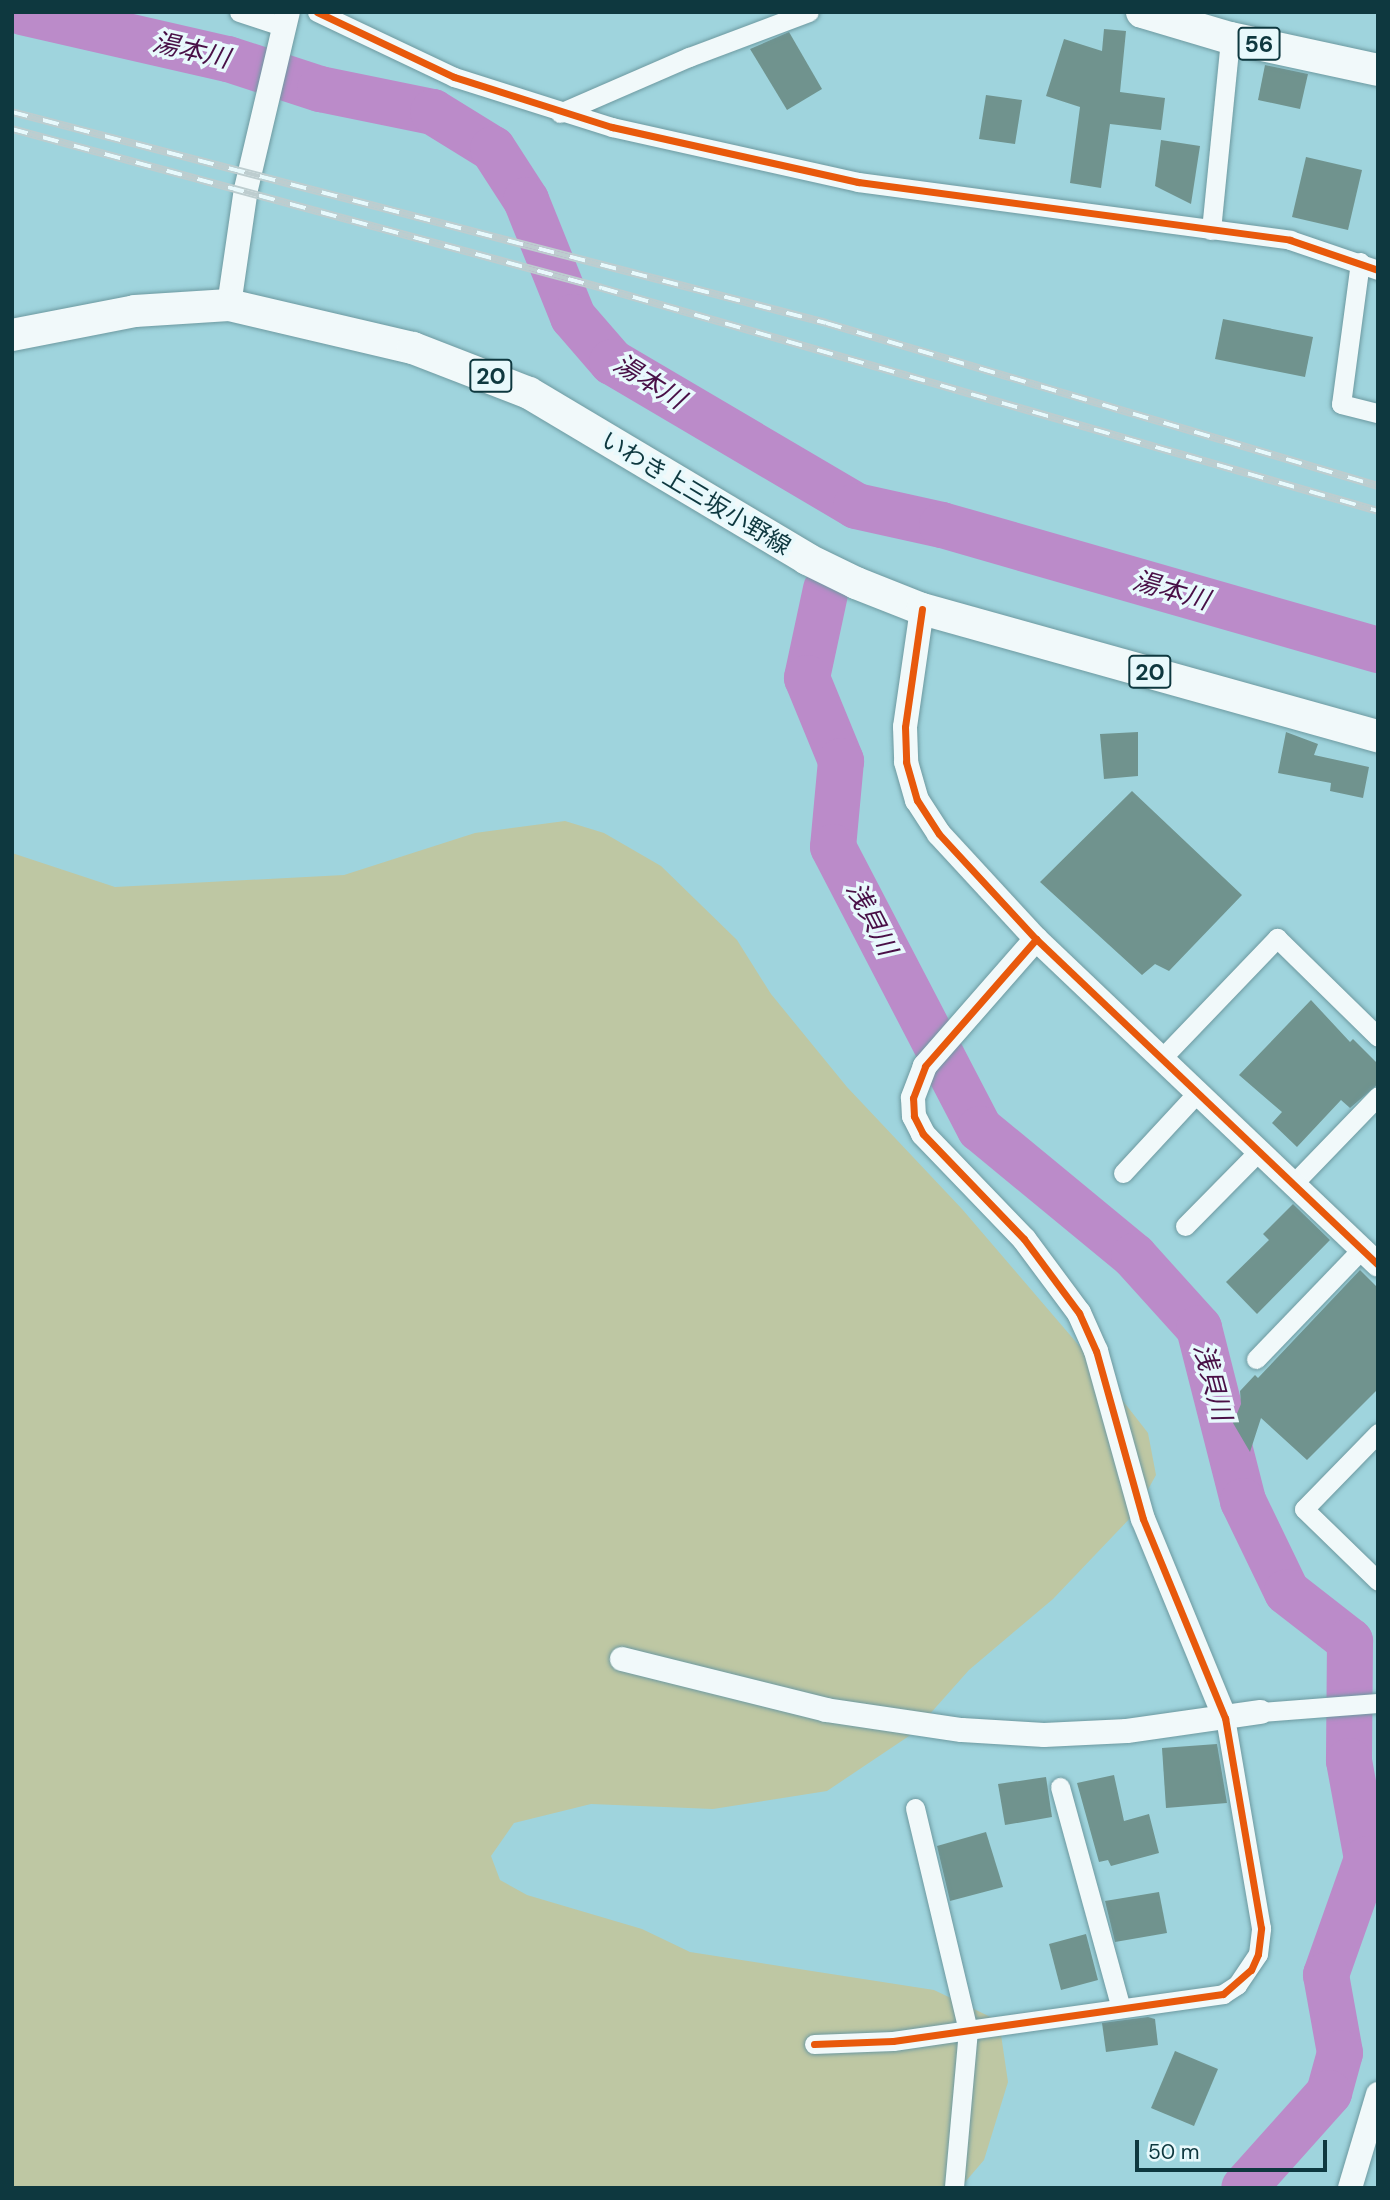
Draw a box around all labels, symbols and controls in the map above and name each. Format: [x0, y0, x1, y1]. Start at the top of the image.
road number: 56 [1236, 24, 1282, 64]
water label: 湯本川 [149, 27, 233, 75]
water label: 湯本川 [608, 348, 690, 416]
road number: 20 [468, 356, 514, 396]
street label: いわき上三坂小野線 [596, 425, 796, 561]
water label: 湯本川 [1129, 565, 1213, 617]
road number: 20 [1127, 652, 1173, 692]
water label: 浅貝川 [839, 877, 903, 961]
water label: 浅貝川 [1187, 1340, 1237, 1424]
scale bar [1138, 2126, 1330, 2170]
text: 50 m [1148, 2138, 1199, 2166]

